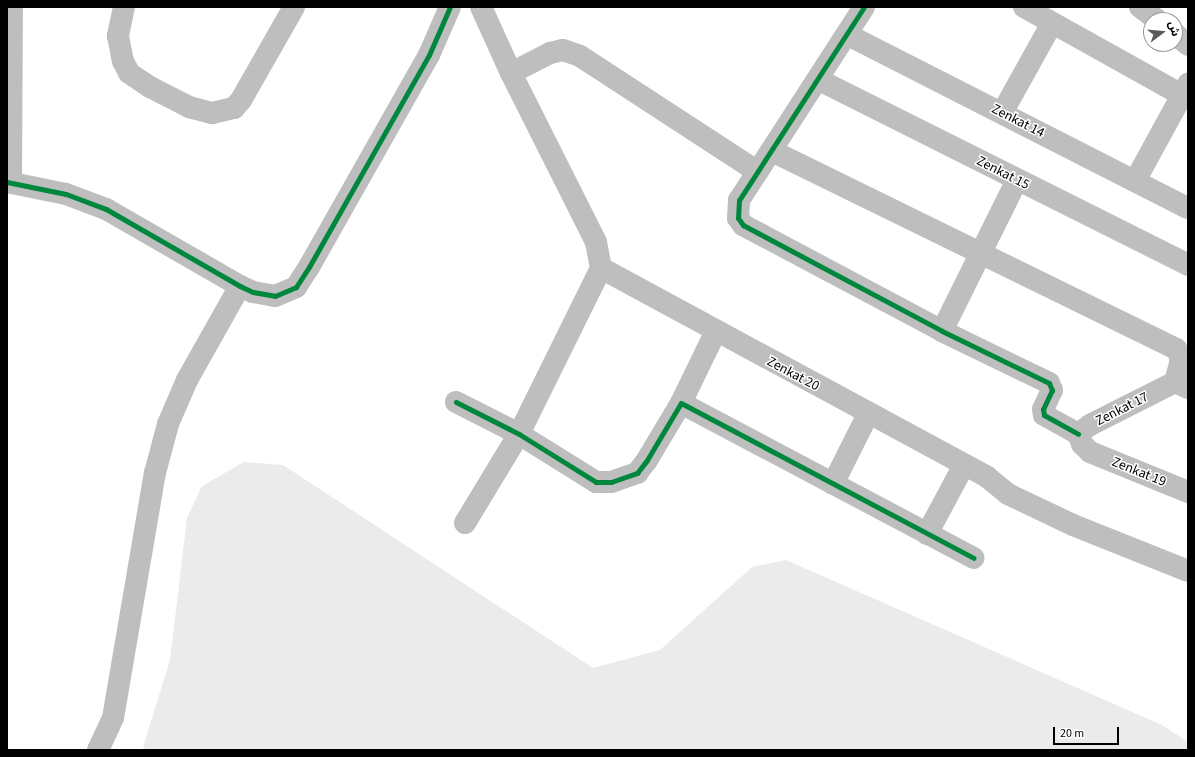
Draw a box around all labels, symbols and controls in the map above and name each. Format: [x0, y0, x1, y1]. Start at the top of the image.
north arrow [1143, 12, 1183, 52]
text: ش [1165, 20, 1183, 38]
street label: Zenkat 14 [989, 101, 1047, 141]
street label: Zenkat 15 [974, 153, 1032, 193]
street label: Zenkat 20 [764, 353, 822, 395]
street label: Zenkat 17 [1093, 389, 1151, 429]
street label: Zenkat 19 [1109, 454, 1169, 490]
scale bar [1055, 719, 1121, 745]
text: 20 m [1060, 725, 1084, 742]

